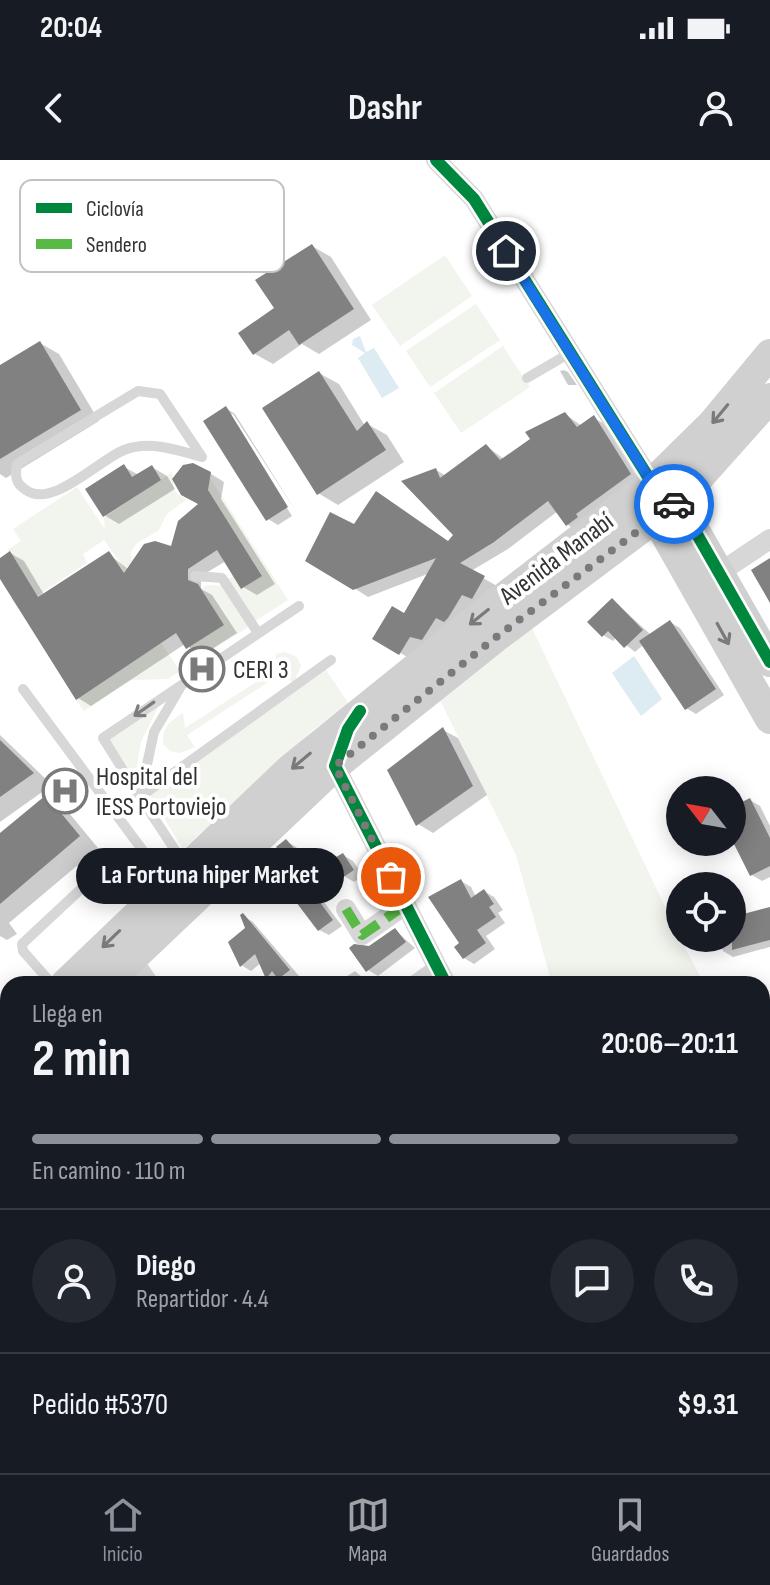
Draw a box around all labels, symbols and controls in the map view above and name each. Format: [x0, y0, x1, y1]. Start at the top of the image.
text: 20:04 [40, 10, 102, 46]
icon: back [32, 86, 76, 130]
icon: person [694, 86, 738, 130]
text: Dashr [348, 87, 422, 130]
legend [20, 180, 284, 272]
text: Ciclovía [86, 196, 144, 223]
pin [472, 217, 540, 285]
icon: home [484, 229, 528, 273]
text: Sendero [86, 232, 147, 259]
one-way arrow [711, 403, 729, 424]
courier [634, 464, 714, 544]
icon: car [652, 482, 696, 526]
street label: Avenida Manabí [493, 506, 620, 613]
one-way arrow [469, 608, 490, 625]
one-way arrow [716, 622, 731, 646]
hospital icon: CERI 3 [178, 645, 226, 693]
place label: CERI 3 [233, 655, 289, 686]
one-way arrow [134, 701, 156, 717]
one-way arrow [291, 752, 311, 770]
place label: Hospital del IESS Portoviejo [96, 762, 227, 823]
hospital icon: Hospital del IESS Portoviejo [41, 767, 89, 815]
north arrow [666, 776, 746, 856]
map controls [666, 776, 746, 952]
pin [357, 843, 425, 911]
callout: La Fortuna hiper Market [75, 849, 343, 905]
icon: bag [369, 855, 413, 899]
text: La Fortuna hiper Market [101, 860, 319, 891]
button: locate [666, 872, 746, 952]
one-way arrow [102, 929, 121, 948]
text: Llega en [32, 999, 103, 1030]
text: 20:06–20:11 [601, 1026, 738, 1062]
text: 2 min [32, 1028, 131, 1091]
text: En camino · 110 m [32, 1156, 186, 1187]
button: person [32, 1239, 116, 1323]
button: chat [550, 1239, 634, 1323]
button: phone [654, 1239, 738, 1323]
text: Diego [136, 1248, 196, 1284]
text: Repartidor · 4.4 [136, 1284, 269, 1315]
text: Pedido #5370 [32, 1387, 168, 1423]
text: $9.31 [677, 1387, 738, 1423]
tab: Inicio [101, 1493, 145, 1568]
tab: Mapa [346, 1493, 390, 1568]
tab: Guardados [591, 1493, 669, 1568]

